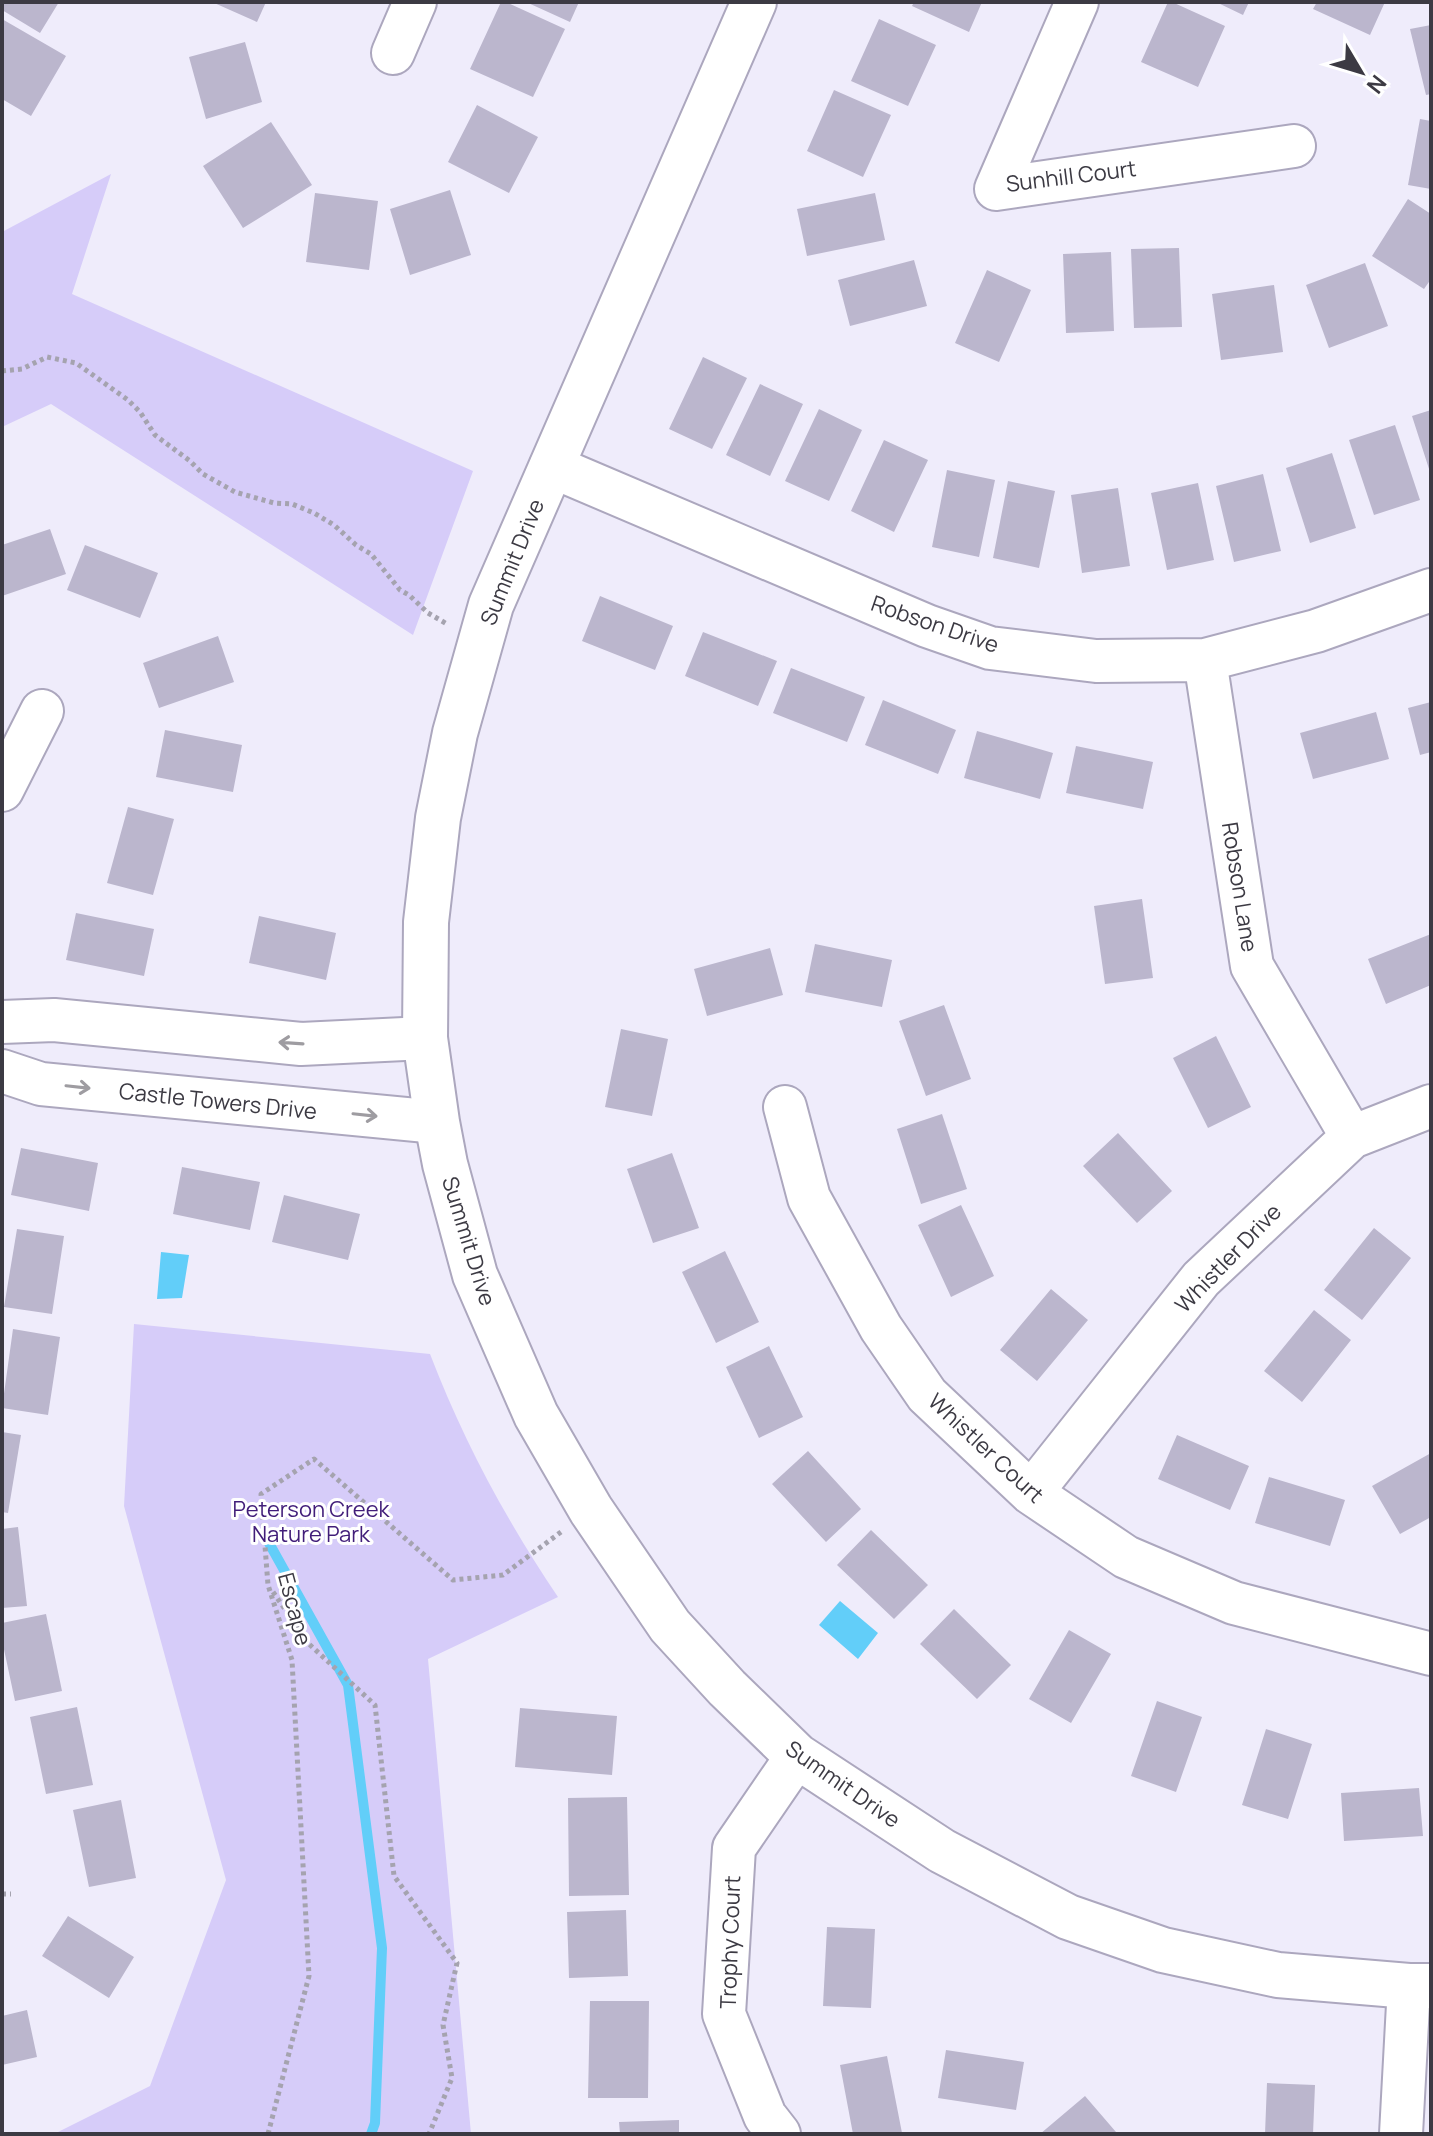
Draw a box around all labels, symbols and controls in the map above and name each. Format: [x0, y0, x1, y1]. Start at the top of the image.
north arrow [1321, 32, 1401, 112]
text: N [1360, 69, 1393, 100]
street label: Sunhill Court [1004, 153, 1138, 199]
street label: Summit Drive [473, 494, 551, 630]
street label: Robson Drive [867, 588, 1003, 660]
street label: Robson Lane [1215, 820, 1265, 954]
one-way arrow [278, 1035, 305, 1050]
street label: Castle Towers Drive [118, 1076, 319, 1126]
one-way arrow [64, 1080, 91, 1095]
one-way arrow [351, 1108, 377, 1123]
street label: Summit Drive [435, 1173, 503, 1309]
street label: Whistler Drive [1168, 1197, 1288, 1319]
street label: Whistler Court [922, 1387, 1050, 1510]
park label: Peterson Creek Nature Park [233, 1494, 391, 1549]
street label: Escape [271, 1569, 319, 1649]
street label: Summit Drive [780, 1733, 906, 1835]
street label: Trophy Court [713, 1875, 747, 2009]

